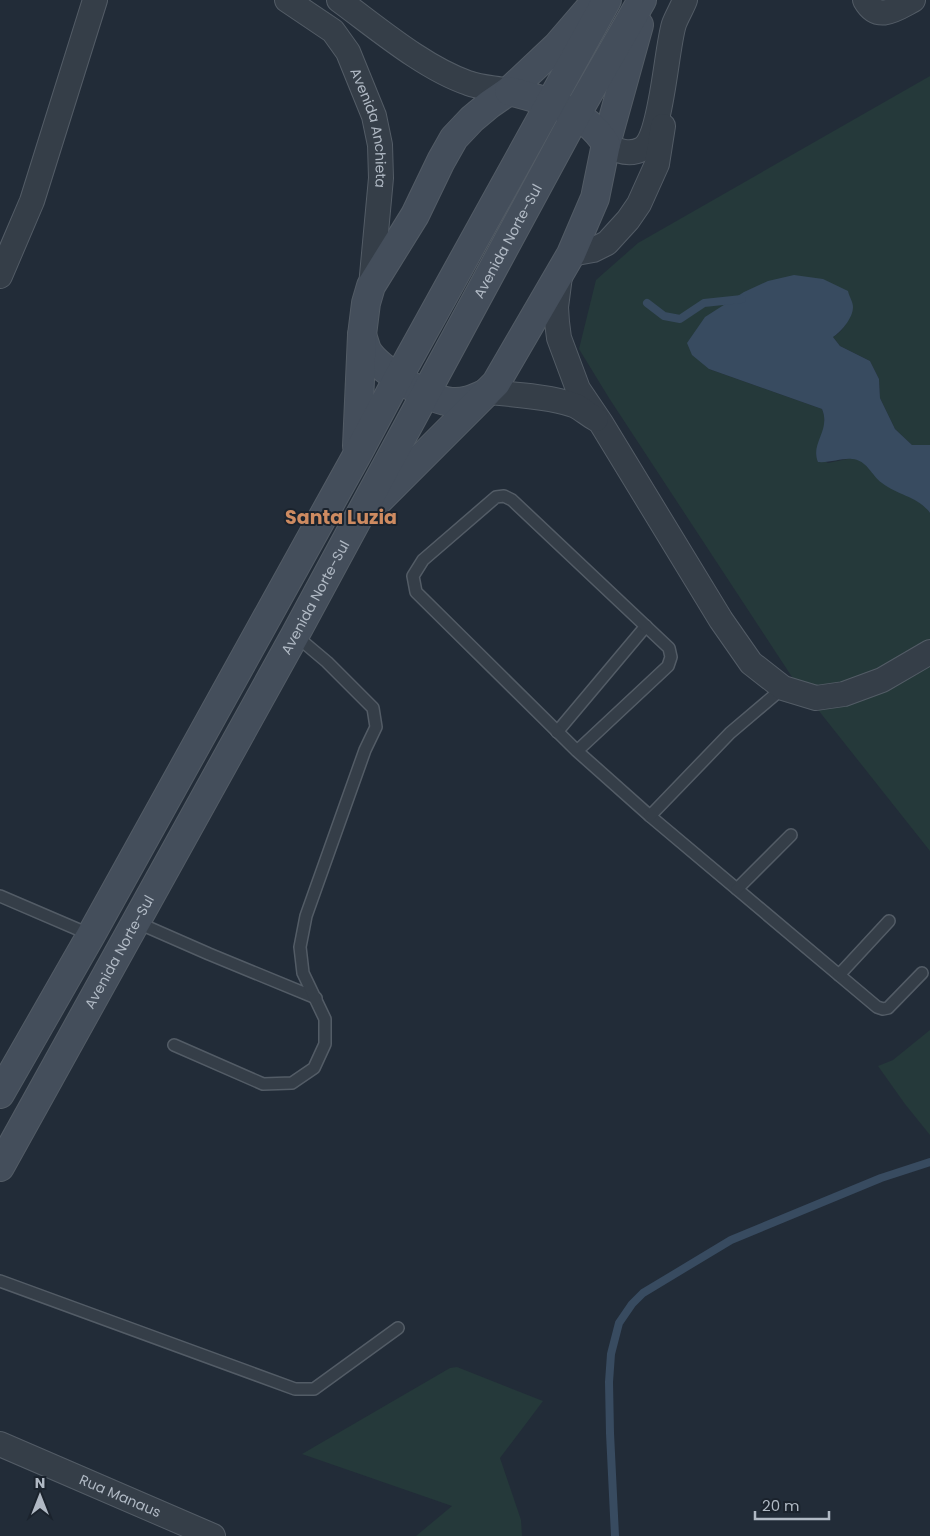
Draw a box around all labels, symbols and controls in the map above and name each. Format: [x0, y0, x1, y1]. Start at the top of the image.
street label: Avenida Anchieta [345, 65, 391, 189]
street label: Avenida Norte-Sul [469, 180, 547, 302]
district label: Santa Luzia [285, 504, 397, 531]
street label: Avenida Norte-Sul [276, 537, 354, 658]
street label: Avenida Norte-Sul [80, 891, 159, 1012]
street label: Rua Manaus [76, 1470, 164, 1522]
north arrow [15, 1471, 65, 1521]
text: N [35, 1473, 45, 1493]
scale bar [755, 1488, 829, 1520]
text: 20 m [762, 1495, 800, 1516]

